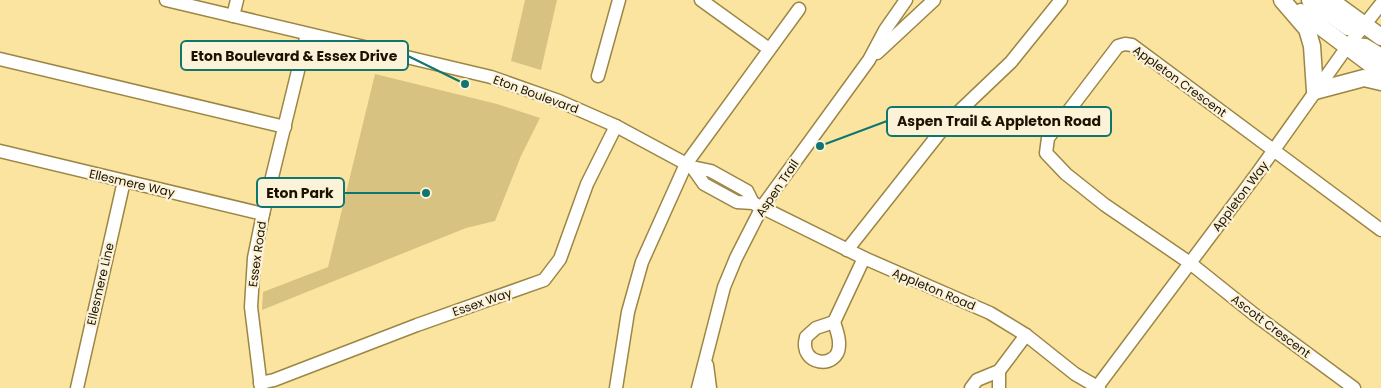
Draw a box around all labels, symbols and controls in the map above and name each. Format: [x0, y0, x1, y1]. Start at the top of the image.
callout: Eton Boulevard & Essex Drive [181, 41, 408, 70]
street label: Appleton Crescent [1130, 41, 1230, 121]
text: Eton Boulevard & Essex Drive [191, 46, 398, 66]
street label: Eton Boulevard [491, 71, 581, 117]
callout: Aspen Trail & Appleton Road [887, 107, 1111, 136]
text: Aspen Trail & Appleton Road [897, 111, 1101, 131]
street label: Aspen Trail [752, 156, 802, 220]
street label: Appleton Way [1208, 157, 1272, 235]
street label: Ellesmere Way [88, 165, 177, 201]
callout: Eton Park [257, 178, 344, 207]
text: Eton Park [266, 183, 334, 203]
street label: Essex Road [244, 220, 270, 288]
street label: Ellesmere Line [82, 241, 118, 327]
street label: Appleton Road [890, 264, 978, 314]
street label: Essex Way [450, 284, 514, 320]
street label: Ascott Crescent [1228, 290, 1314, 362]

